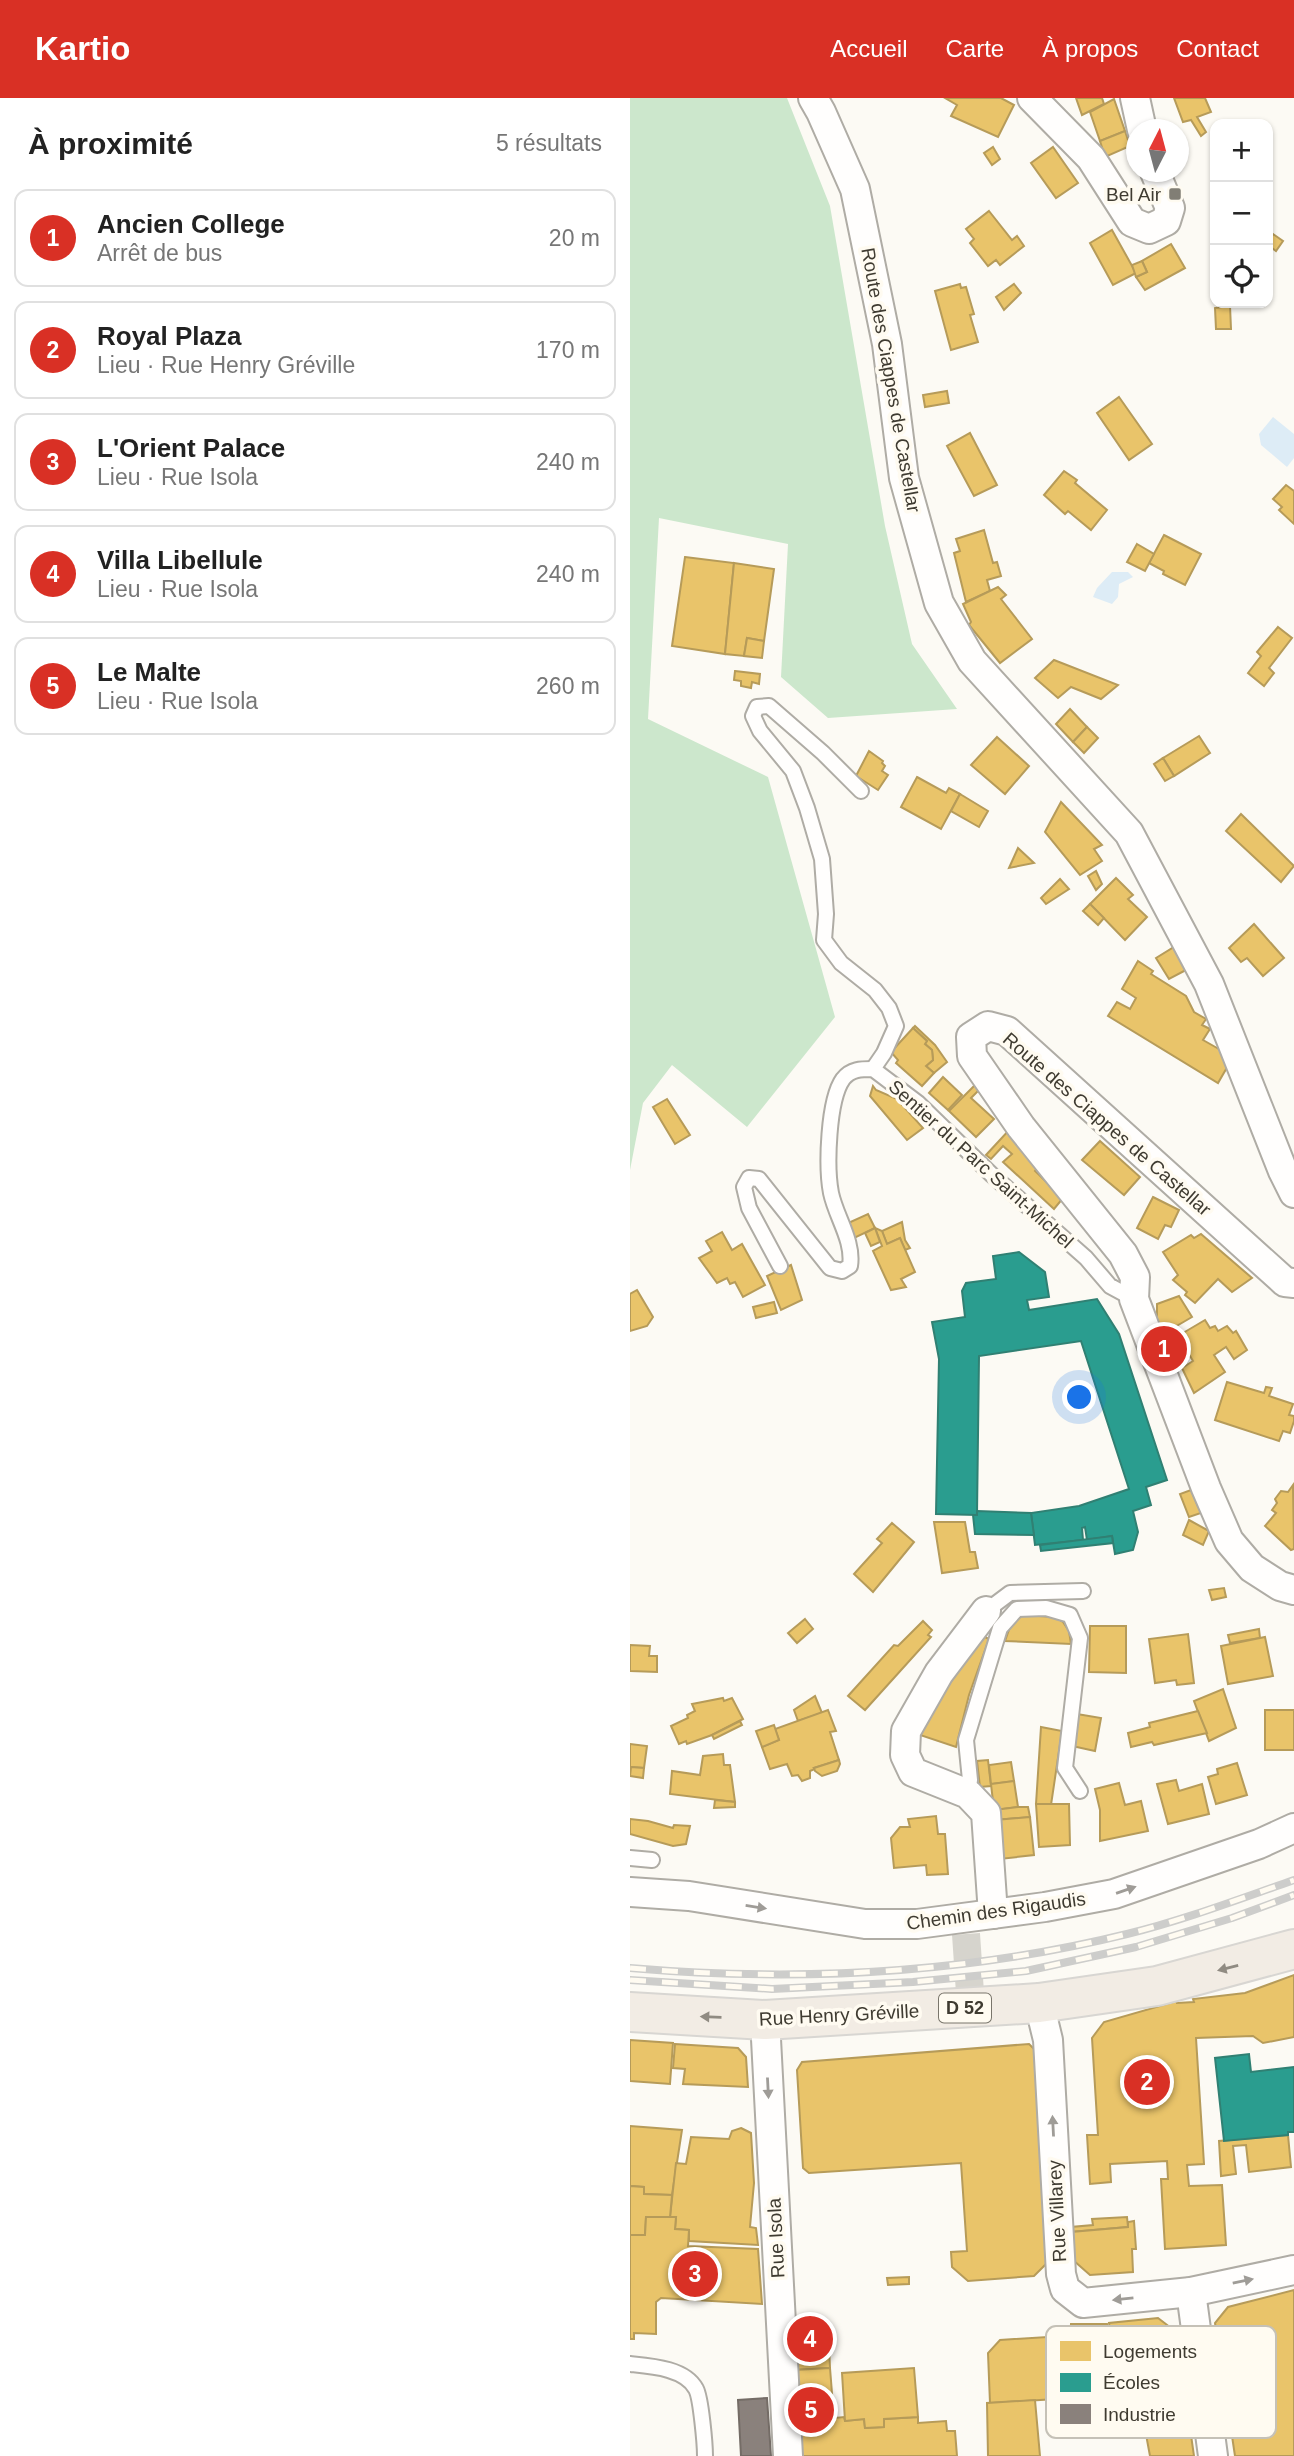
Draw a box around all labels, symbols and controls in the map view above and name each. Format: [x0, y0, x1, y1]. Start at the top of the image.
text: Kartio [35, 30, 130, 67]
text: Accueil [830, 35, 908, 62]
text: Carte [946, 35, 1004, 62]
text: À propos [1042, 35, 1138, 62]
text: Contact [1176, 35, 1259, 62]
north arrow [1126, 119, 1189, 182]
map controls [1210, 119, 1273, 308]
button: + [1210, 119, 1273, 182]
text: À proximité [28, 127, 193, 160]
text: 5 résultats [496, 130, 602, 156]
button: − [1210, 182, 1273, 245]
place label: Bel Air [1106, 184, 1162, 205]
marker: Bel Air [1167, 186, 1183, 202]
text: Ancien College [97, 209, 285, 239]
text: 1 [47, 225, 59, 251]
text: 20 m [549, 225, 600, 251]
text: Arrêt de bus [97, 240, 222, 266]
button: locate [1210, 245, 1273, 308]
street label: Route des Ciappes de Castellar [857, 246, 925, 515]
text: Royal Plaza [97, 321, 242, 351]
text: 2 [47, 337, 59, 363]
text: 170 m [536, 337, 600, 363]
text: Lieu · Rue Henry Gréville [97, 352, 355, 378]
text: L'Orient Palace [97, 433, 285, 463]
text: 3 [47, 449, 59, 475]
text: 240 m [536, 449, 600, 475]
text: Lieu · Rue Isola [97, 464, 258, 490]
text: Villa Libellule [97, 545, 263, 575]
text: 4 [47, 561, 59, 587]
text: 240 m [536, 561, 600, 587]
text: Lieu · Rue Isola [97, 576, 258, 602]
text: Le Malte [97, 657, 201, 687]
text: 5 [47, 673, 59, 699]
text: 260 m [536, 673, 600, 699]
text: Lieu · Rue Isola [97, 688, 258, 714]
street label: Route des Ciappes de Castellar [999, 1028, 1216, 1220]
street label: Sentier du Parc Saint-Michel [885, 1076, 1077, 1252]
pin: 1 [1141, 1323, 1187, 1375]
your location [1062, 1380, 1096, 1414]
one-way arrow [1116, 1884, 1137, 1895]
street label: Chemin des Rigaudis [905, 1888, 1087, 1934]
one-way arrow [746, 1902, 768, 1913]
one-way arrow [1218, 1963, 1239, 1973]
road number: D 52 [939, 1994, 991, 2022]
street label: Rue Henry Gréville [758, 2000, 920, 2030]
one-way arrow [700, 2012, 722, 2023]
pin: 2 [1124, 2056, 1170, 2108]
one-way arrow [763, 2077, 774, 2099]
one-way arrow [1047, 2115, 1058, 2137]
street label: Rue Villarey [1044, 2159, 1070, 2263]
street label: Rue Isola [763, 2197, 789, 2279]
pin: 3 [672, 2248, 718, 2300]
one-way arrow [1232, 2275, 1254, 2286]
one-way arrow [1112, 2294, 1134, 2305]
pin: 4 [787, 2313, 833, 2365]
legend [1046, 2326, 1276, 2438]
text: Logements [1103, 2341, 1197, 2362]
text: Écoles [1103, 2372, 1160, 2393]
pin: 5 [788, 2384, 834, 2436]
text: Industrie [1103, 2404, 1176, 2425]

